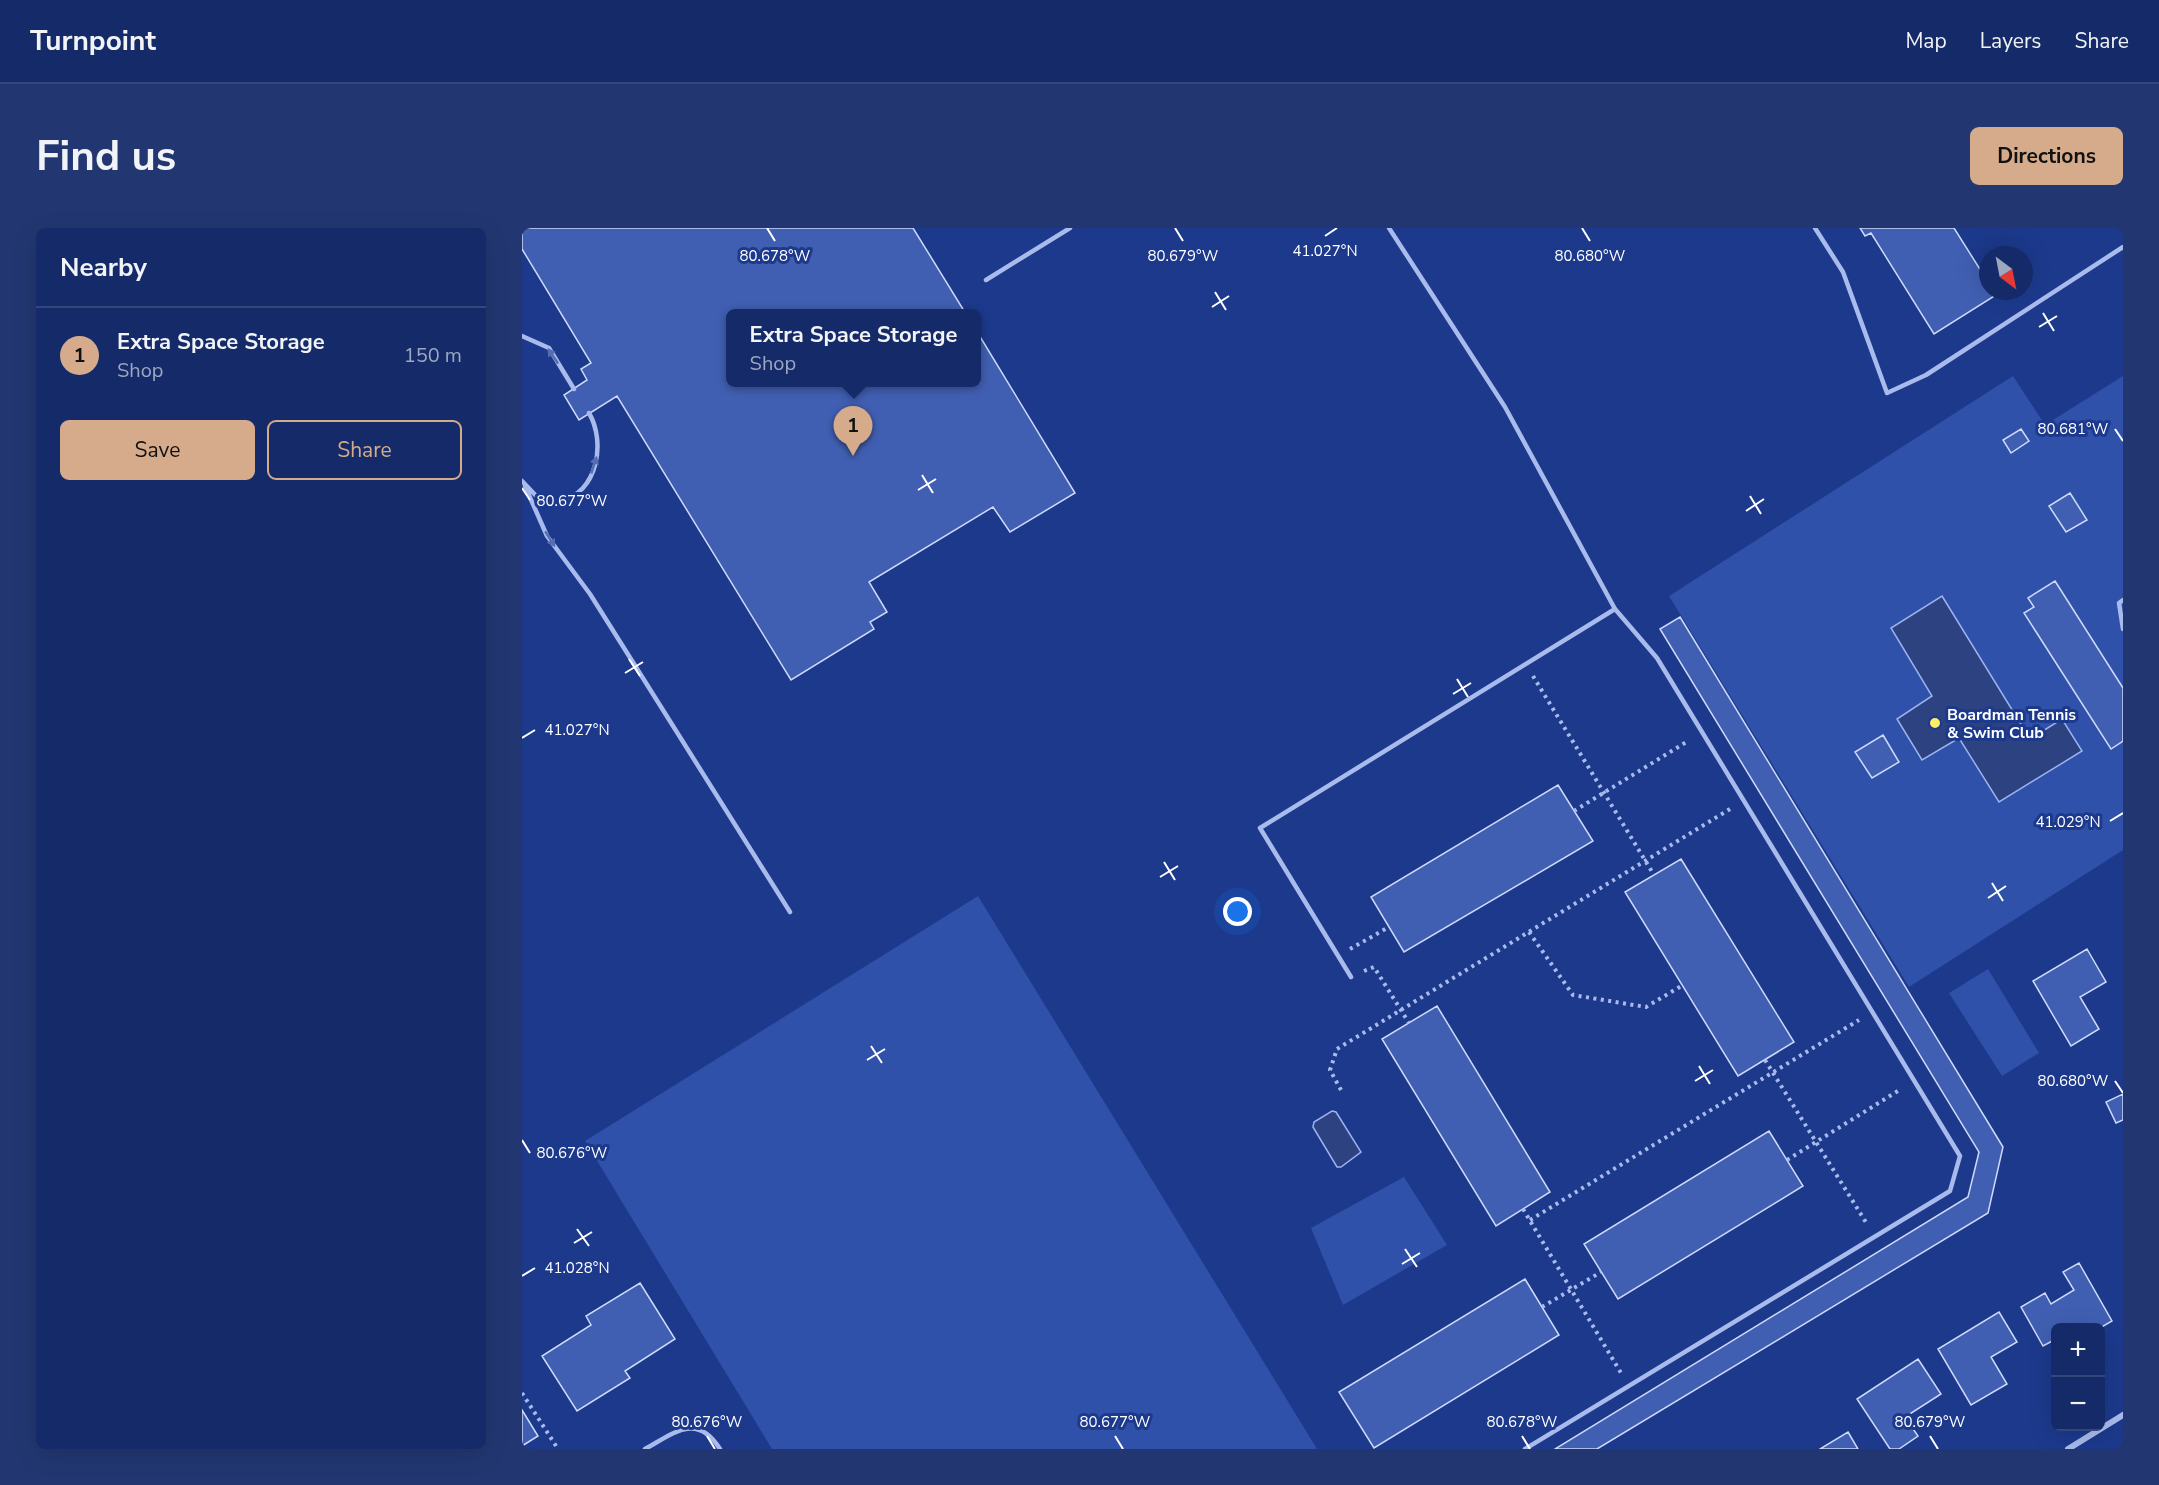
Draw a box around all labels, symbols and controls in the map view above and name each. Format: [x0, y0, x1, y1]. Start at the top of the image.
text: Turnpoint [30, 22, 156, 60]
text: Map [1905, 27, 1947, 55]
text: Layers [1980, 27, 2041, 55]
text: Share [2074, 27, 2129, 55]
button: Directions [1970, 127, 2123, 185]
text: Find us [36, 128, 176, 185]
text: 41.027°N [1292, 241, 1358, 261]
text: 80.678°W [740, 246, 811, 266]
text: 80.679°W [1148, 246, 1219, 266]
text: 80.680°W [1555, 246, 1626, 266]
north arrow [1979, 246, 2033, 300]
text: Nearby [60, 250, 147, 285]
popup [726, 309, 981, 387]
text: Extra Space Storage [750, 320, 957, 350]
text: Extra Space Storage [117, 327, 325, 357]
text: 1 [74, 342, 86, 369]
text: 150 m [404, 342, 462, 369]
one-way arrow [548, 348, 559, 364]
text: Shop [750, 350, 796, 377]
text: Shop [117, 357, 163, 384]
pin: 1 [834, 406, 872, 456]
text: 80.681°W [2038, 419, 2109, 439]
button: Save [60, 420, 255, 480]
button: Share [267, 420, 462, 480]
one-way arrow [590, 456, 599, 474]
text: 80.677°W [537, 491, 608, 511]
one-way arrow [544, 531, 555, 547]
place label: Boardman Tennis & Swim Club [1947, 704, 2076, 744]
marker: Boardman Tennis & Swim Club [1928, 716, 1942, 730]
text: 41.027°N [544, 720, 610, 740]
text: 41.029°N [2035, 812, 2101, 832]
your location [1223, 897, 1252, 926]
text: 80.680°W [2038, 1071, 2109, 1091]
text: 80.676°W [537, 1143, 608, 1163]
text: 41.028°N [544, 1258, 610, 1278]
map controls [2051, 1323, 2105, 1431]
button: + [2051, 1323, 2105, 1377]
button: − [2051, 1377, 2105, 1431]
text: 80.676°W [672, 1412, 743, 1432]
text: 80.677°W [1080, 1412, 1151, 1432]
text: 80.678°W [1487, 1412, 1558, 1432]
text: 80.679°W [1895, 1412, 1966, 1432]

